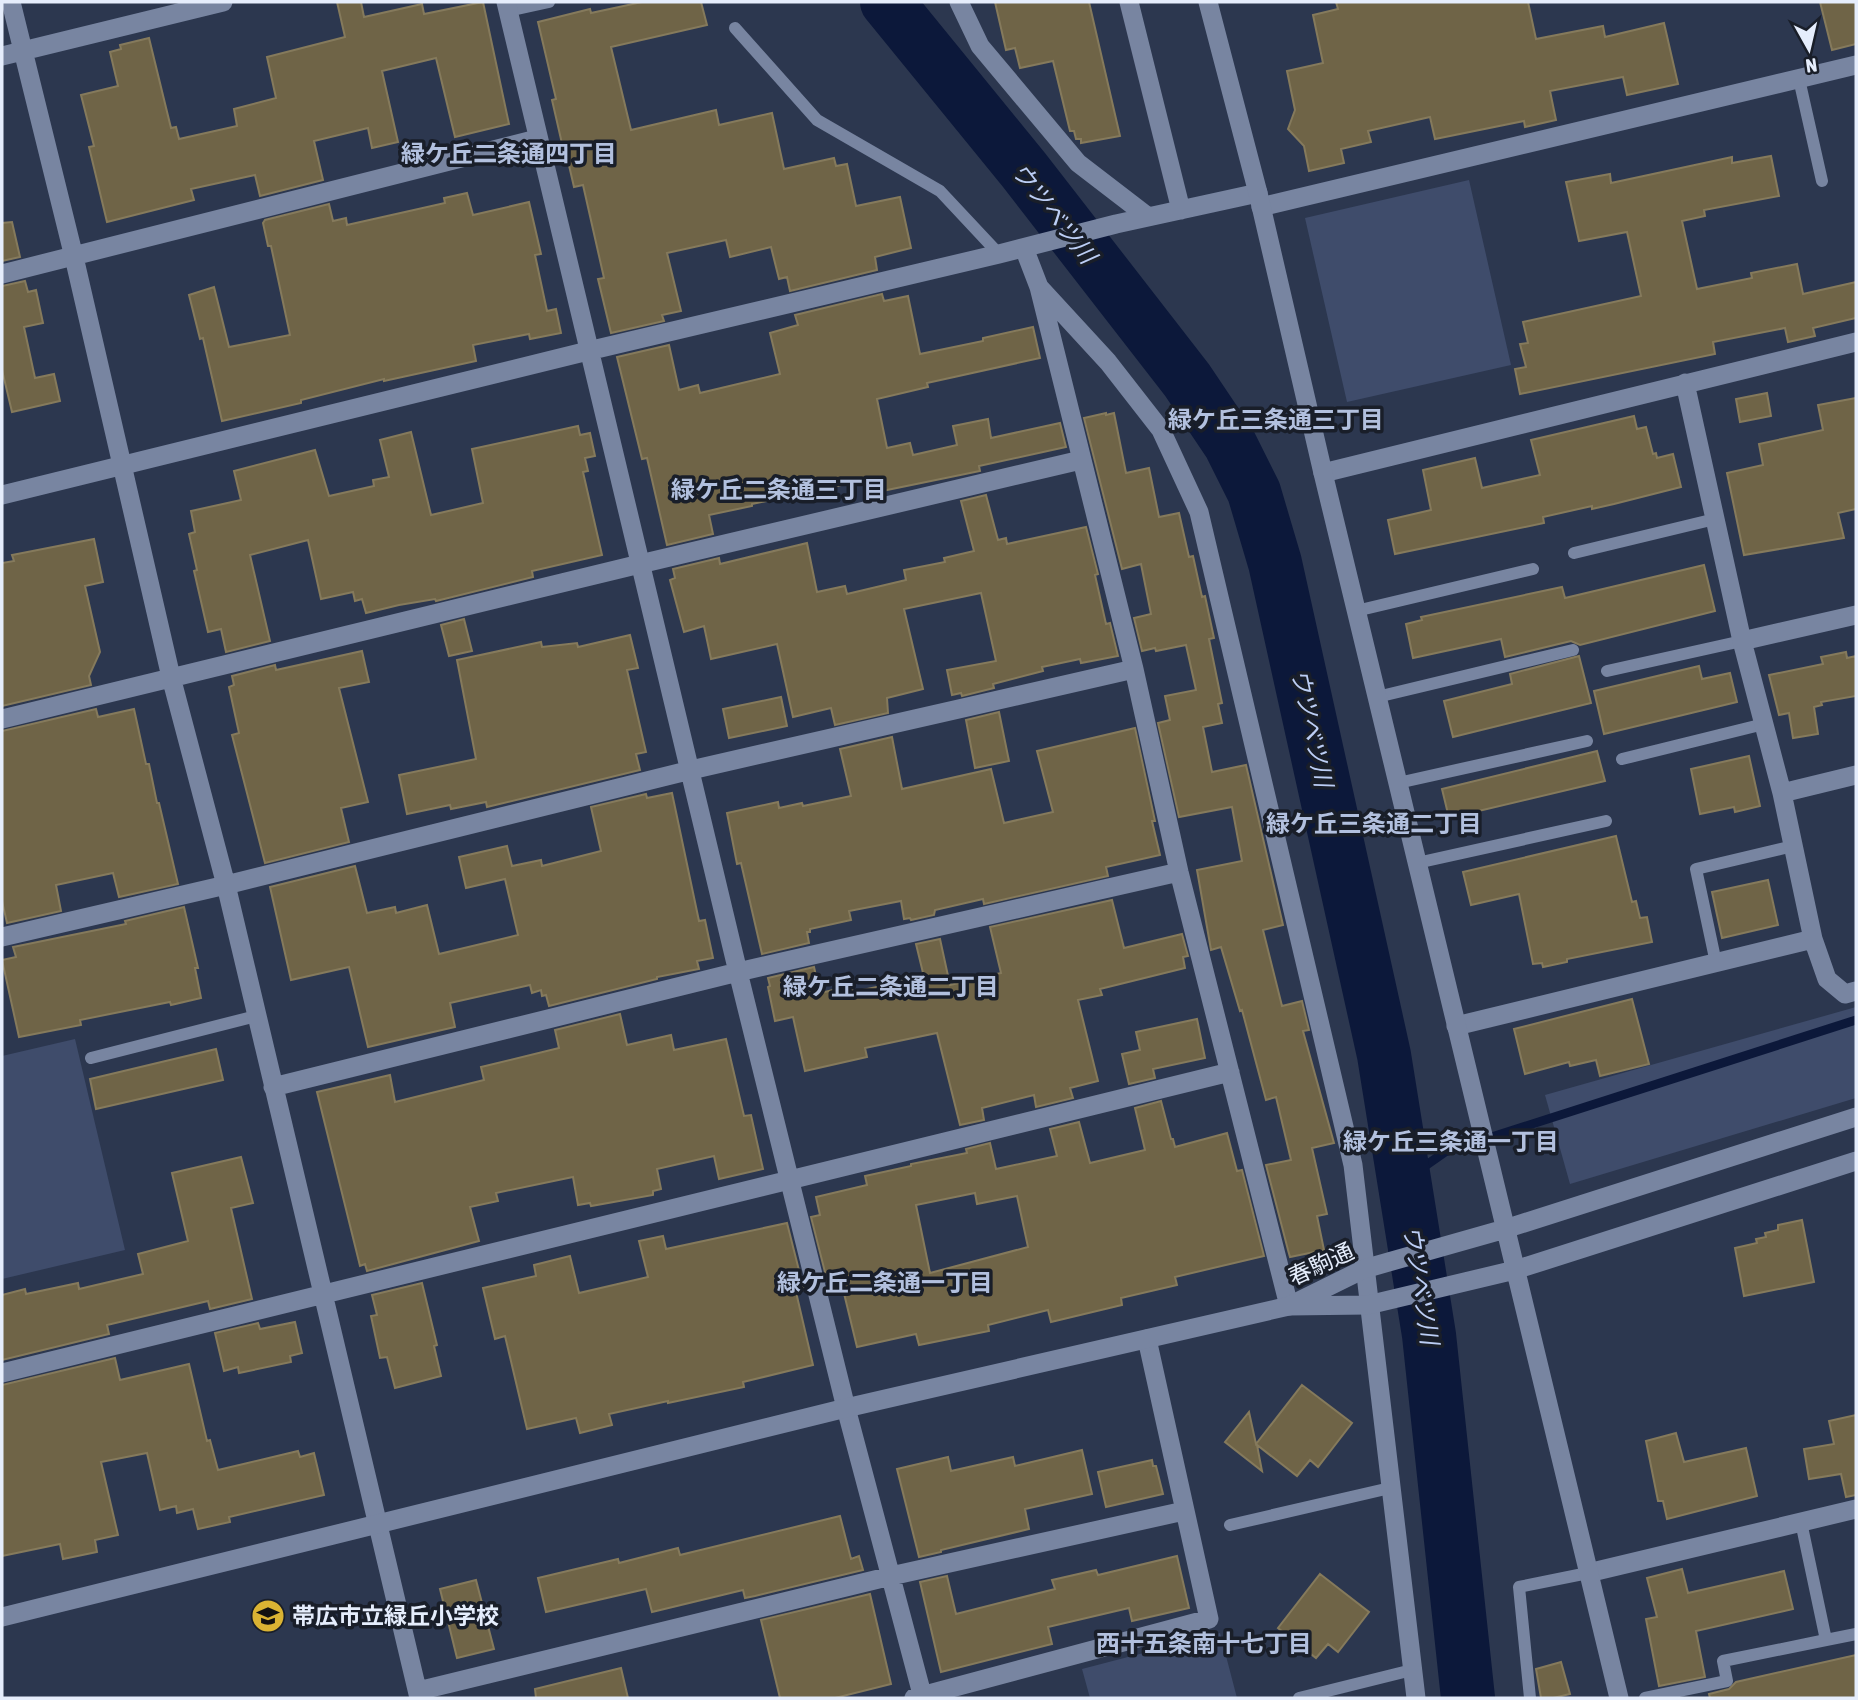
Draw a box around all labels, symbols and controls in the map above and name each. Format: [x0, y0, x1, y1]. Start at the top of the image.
north arrow [1774, 14, 1844, 84]
text: N [1804, 54, 1818, 78]
district label: 緑ケ丘二条通四丁目 [401, 140, 617, 167]
water label: ウツベツ川 [1006, 157, 1103, 271]
district label: 緑ケ丘三条通三丁目 [1168, 406, 1384, 433]
district label: 緑ケ丘二条通三丁目 [671, 476, 887, 503]
water label: ウツベツ川 [1286, 667, 1338, 792]
district label: 緑ケ丘三条通二丁目 [1266, 810, 1482, 837]
district label: 緑ケ丘二条通二丁目 [783, 973, 999, 1000]
district label: 緑ケ丘三条通一丁目 [1343, 1128, 1559, 1155]
water label: ウツベツ川 [1398, 1224, 1444, 1349]
street label: 春駒通 [1284, 1238, 1358, 1290]
district label: 緑ケ丘二条通一丁目 [777, 1269, 993, 1296]
school or university icon: 帯広市立緑丘小学校 [249, 1597, 287, 1635]
place label: 帯広市立緑丘小学校 [292, 1603, 499, 1629]
district label: 西十五条南十七丁目 [1096, 1630, 1312, 1657]

